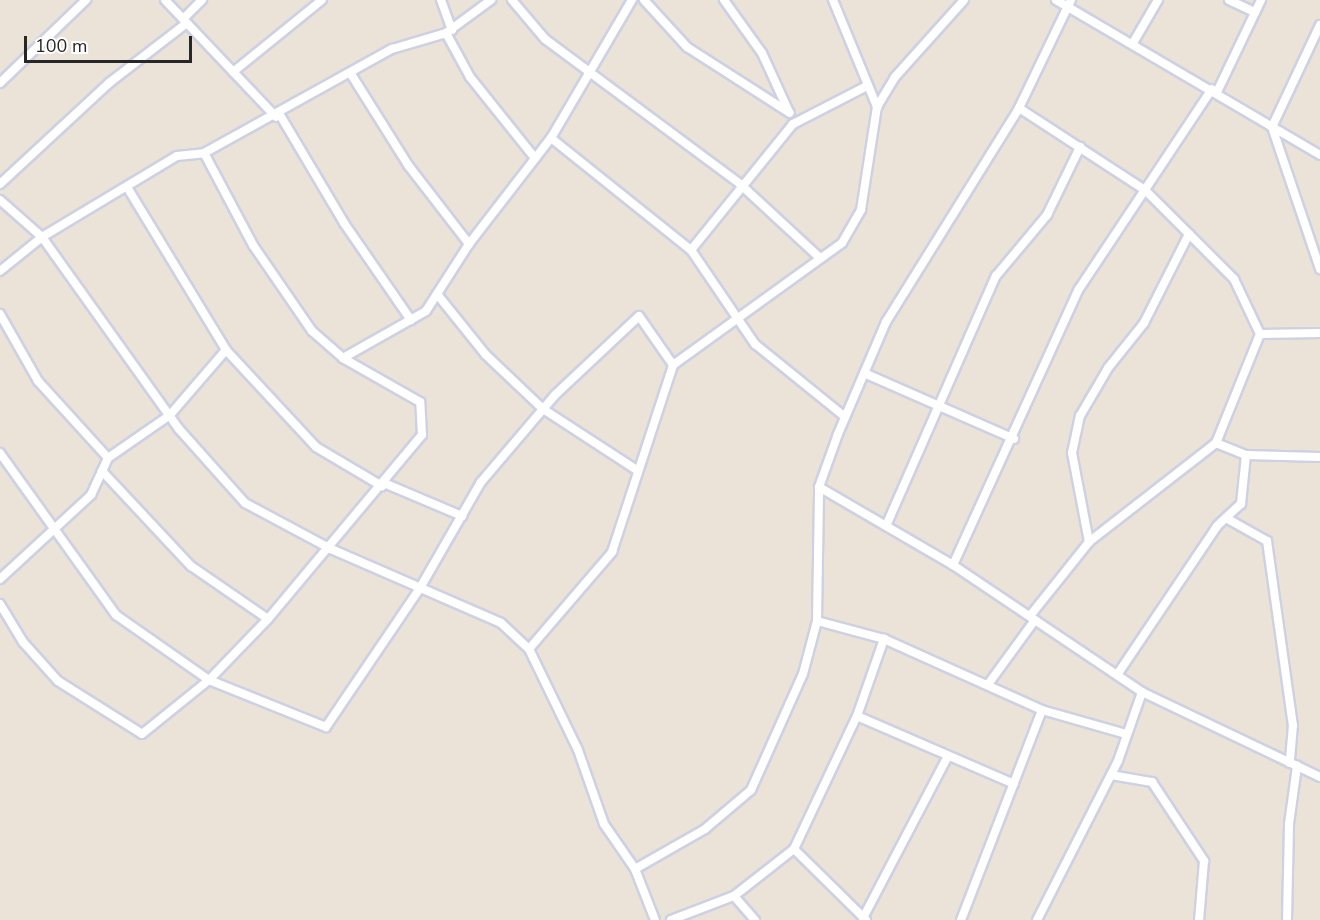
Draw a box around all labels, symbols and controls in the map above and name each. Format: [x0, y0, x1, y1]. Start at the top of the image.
scale bar [27, 24, 195, 62]
text: 100 m [35, 34, 87, 58]

